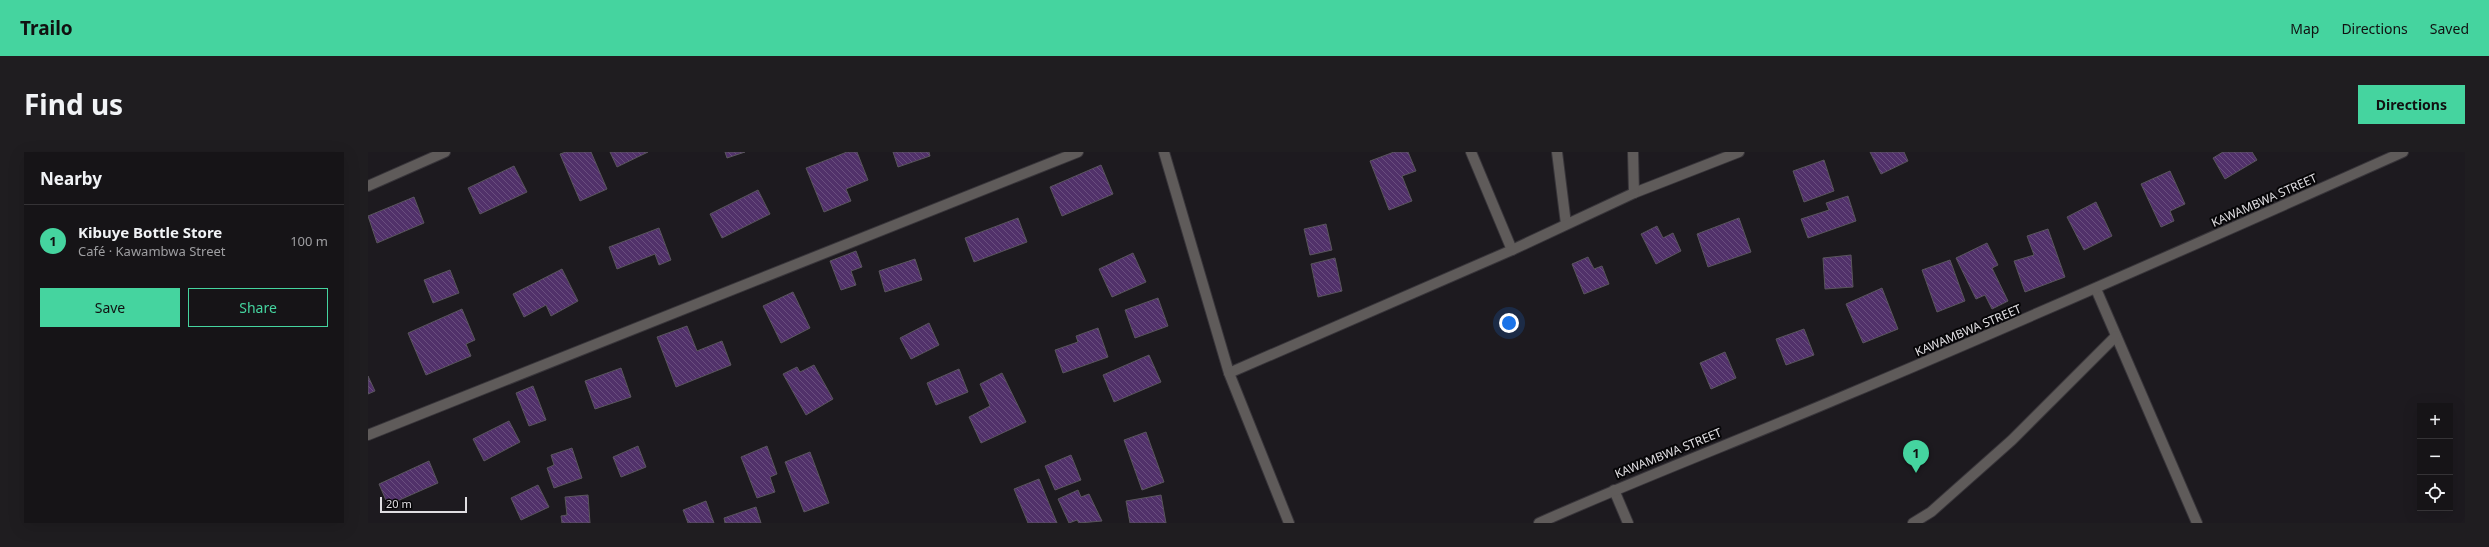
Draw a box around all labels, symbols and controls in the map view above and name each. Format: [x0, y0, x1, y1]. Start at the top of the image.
text: Trailo [20, 15, 73, 41]
text: Map [2290, 19, 2319, 38]
text: Directions [2341, 19, 2408, 38]
text: Saved [2430, 19, 2469, 38]
text: Find us [24, 85, 123, 123]
button: Directions [2358, 85, 2465, 124]
text: Nearby [40, 167, 102, 190]
street label: KAWAMBWA STREET [2209, 169, 2320, 231]
text: Kibuye Bottle Store [78, 222, 222, 242]
text: 1 [49, 232, 57, 250]
text: 100 m [290, 232, 328, 250]
text: Café · Kawambwa Street [78, 242, 226, 260]
button: Save [40, 288, 180, 327]
button: Share [188, 288, 328, 327]
street label: KAWAMBWA STREET [1912, 300, 2024, 360]
your location [1499, 313, 1519, 333]
map controls [2417, 403, 2453, 511]
button: + [2417, 403, 2453, 439]
street label: KAWAMBWA STREET [1612, 424, 1724, 482]
button: − [2417, 439, 2453, 475]
pin: 1 [1903, 440, 1929, 473]
button: locate [2417, 475, 2453, 511]
scale bar [380, 495, 467, 514]
text: 20 m [386, 496, 412, 511]

